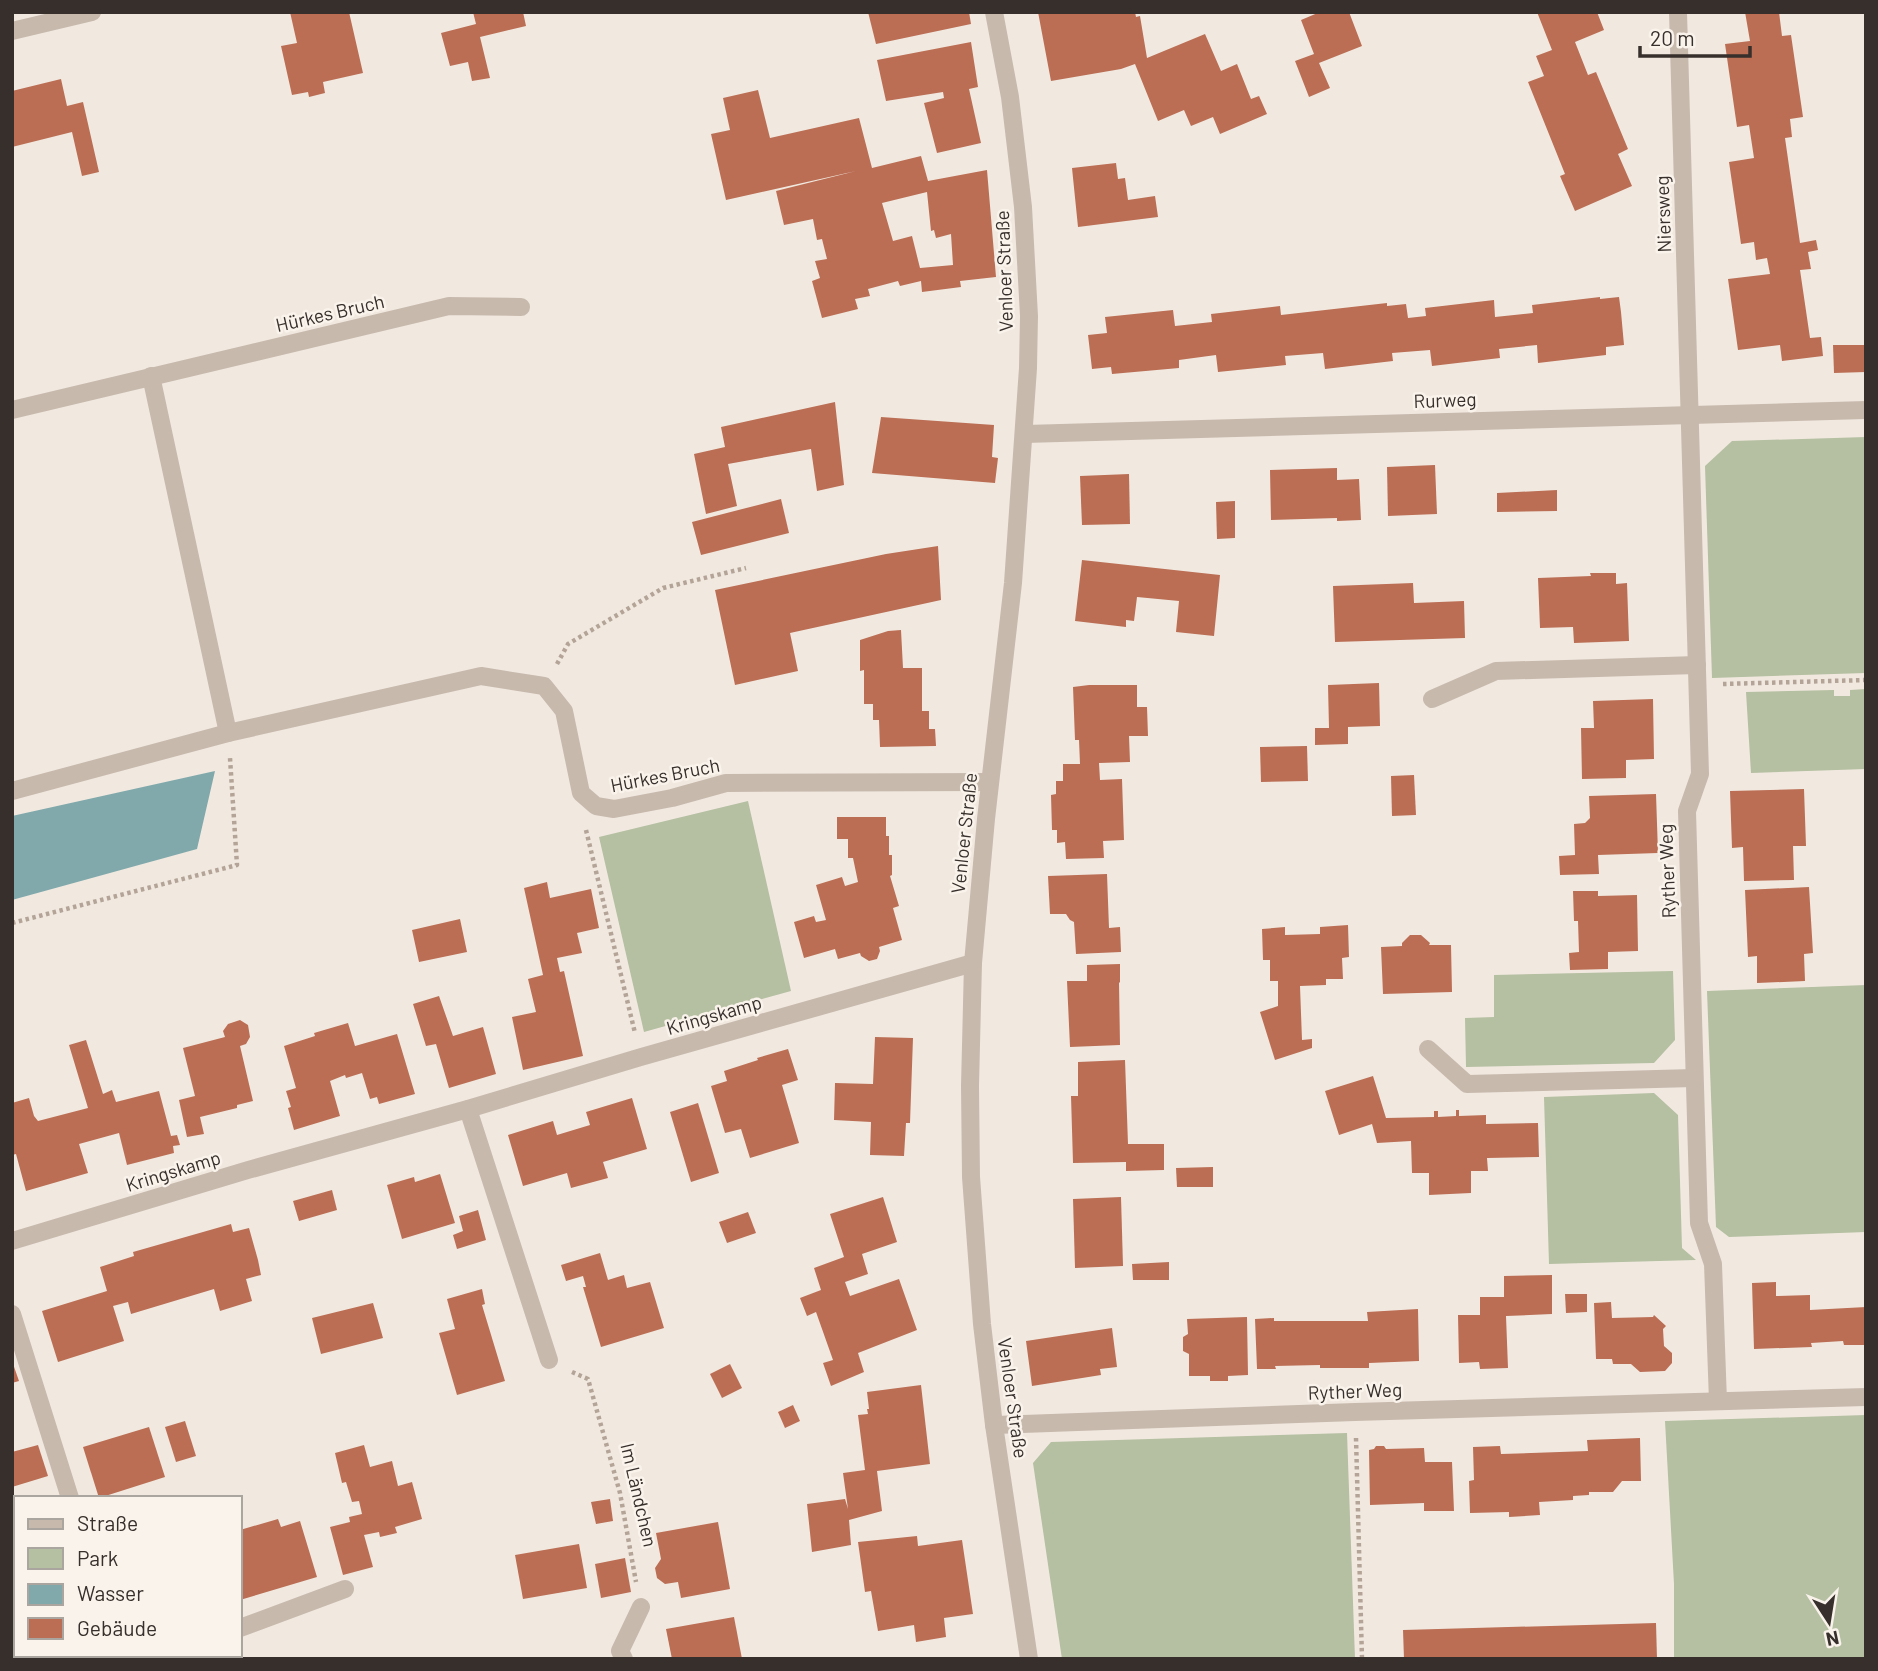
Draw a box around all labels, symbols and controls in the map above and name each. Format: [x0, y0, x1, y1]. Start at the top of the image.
scale bar [1640, 14, 1750, 58]
text: 20 m [1650, 25, 1695, 50]
street label: Niersweg [1650, 175, 1675, 253]
street label: Venloer Straße [990, 210, 1017, 332]
street label: Hürkes Bruch [273, 289, 386, 336]
street label: Rurweg [1413, 387, 1477, 412]
street label: Hürkes Bruch [608, 753, 721, 796]
street label: Venloer Straße [946, 771, 981, 895]
street label: Ryther Weg [1653, 823, 1680, 919]
street label: Kringskamp [664, 990, 764, 1039]
street label: Kringskamp [123, 1145, 223, 1196]
street label: Venloer Straße [994, 1336, 1033, 1460]
street label: Ryther Weg [1307, 1377, 1403, 1404]
street label: Im Ländchen [616, 1441, 663, 1549]
legend [14, 1496, 242, 1657]
text: Straße [77, 1510, 138, 1535]
text: Park [77, 1545, 118, 1570]
text: Wasser [77, 1580, 144, 1605]
north arrow [1794, 1587, 1864, 1657]
text: Gebäude [77, 1615, 157, 1640]
text: N [1824, 1627, 1841, 1652]

